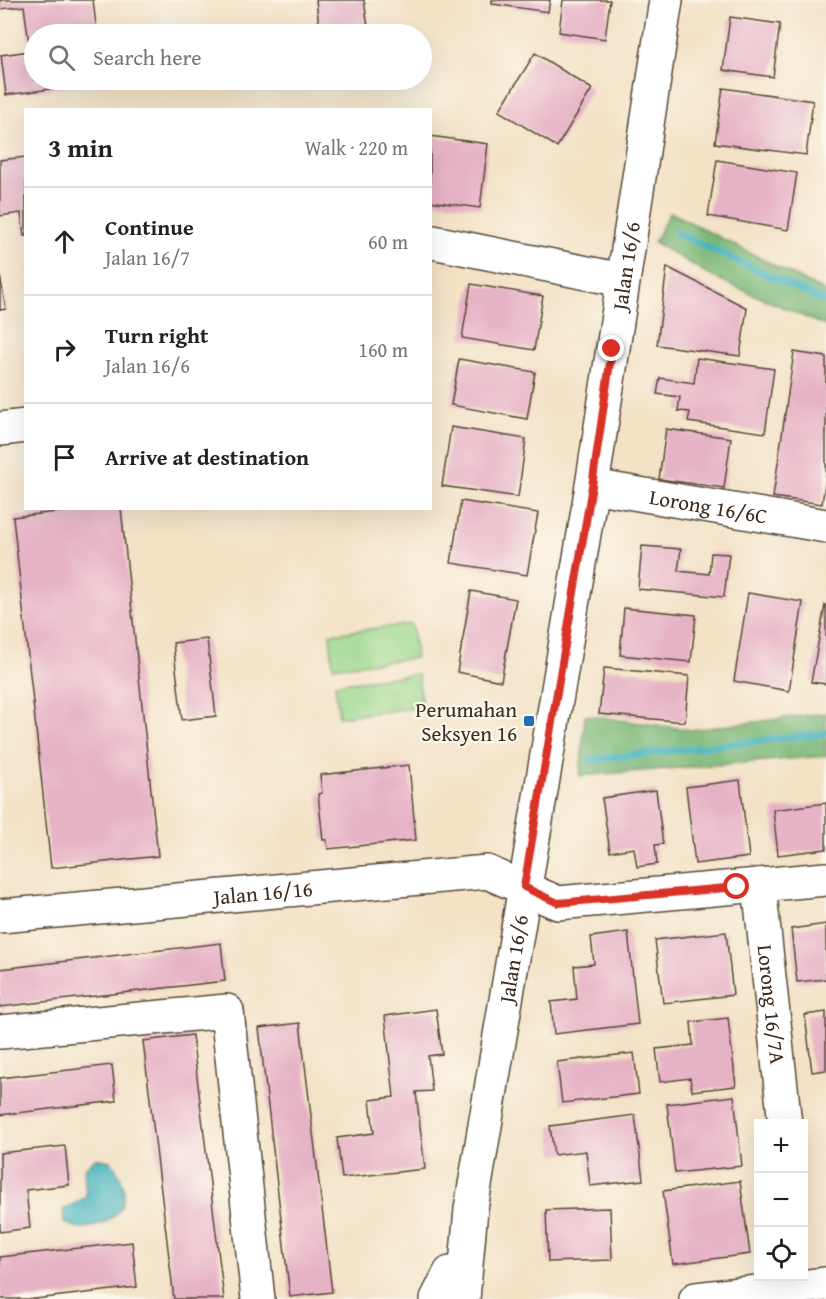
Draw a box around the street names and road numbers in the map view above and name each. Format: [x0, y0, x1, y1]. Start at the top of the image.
street label: Jalan 16/6 [603, 220, 648, 315]
street label: Lorong 16/6C [647, 481, 769, 531]
street label: Jalan 16/16 [209, 872, 314, 912]
street label: Jalan 16/6 [490, 912, 536, 1008]
street label: Lorong 16/7A [750, 943, 794, 1066]

